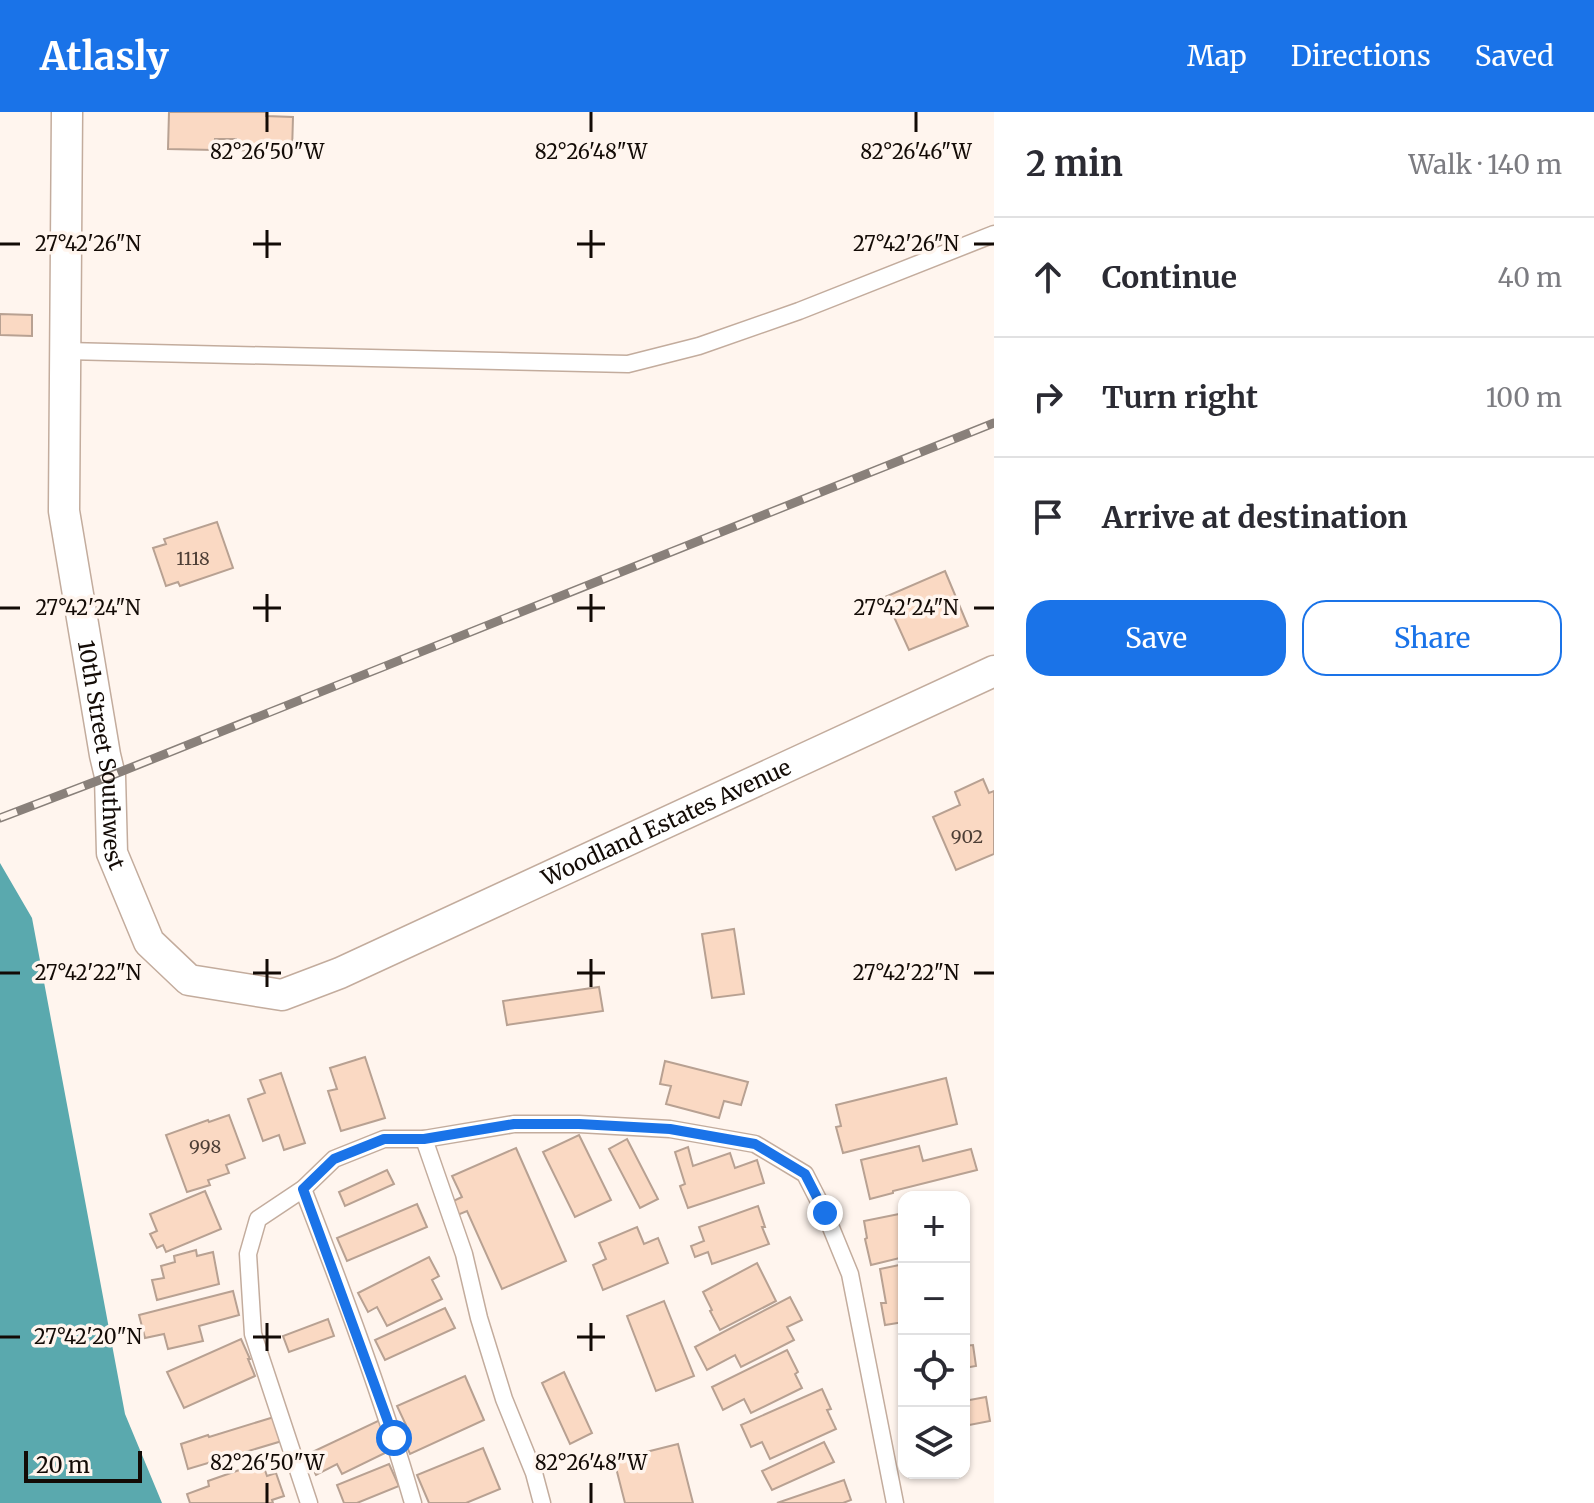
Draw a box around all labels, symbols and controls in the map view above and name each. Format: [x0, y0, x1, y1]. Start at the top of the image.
text: Atlasly [40, 33, 169, 80]
text: Map [1187, 38, 1247, 74]
text: Directions [1291, 38, 1431, 74]
text: Saved [1475, 38, 1554, 74]
text: 82°26'50"W [210, 139, 325, 164]
text: 82°26'48"W [535, 139, 648, 164]
text: 82°26'46"W [860, 139, 973, 164]
text: 2 min [1026, 143, 1123, 185]
text: Walk · 140 m [1408, 148, 1562, 181]
text: 27°42'26"N [35, 231, 141, 256]
text: 27°42'26"N [853, 231, 959, 256]
icon: ahead [1026, 255, 1070, 299]
text: Continue [1102, 258, 1237, 296]
text: 40 m [1498, 261, 1562, 294]
icon: right [1026, 375, 1070, 419]
text: Turn right [1102, 378, 1258, 416]
text: 100 m [1486, 381, 1562, 414]
icon: arrive [1026, 495, 1070, 539]
text: Arrive at destination [1102, 498, 1408, 536]
house number: 1118 [176, 547, 210, 570]
text: 27°42'24"N [35, 595, 141, 620]
text: 27°42'24"N [853, 595, 959, 620]
button: Save [1026, 600, 1286, 676]
button: Share [1302, 600, 1562, 676]
street label: 10th Street Southwest [72, 638, 132, 874]
street label: Woodland Estates Avenue [536, 753, 795, 892]
house number: 902 [951, 825, 983, 848]
text: 27°42'22"N [35, 960, 142, 985]
text: 27°42'22"N [853, 960, 960, 985]
house number: 998 [189, 1135, 221, 1158]
map controls [898, 1191, 970, 1479]
button: + [898, 1191, 970, 1263]
route end [807, 1195, 843, 1231]
button: − [898, 1263, 970, 1335]
text: 27°42'20"N [34, 1324, 142, 1349]
button: locate [898, 1335, 970, 1407]
button: layers [898, 1407, 970, 1479]
route start [376, 1420, 412, 1456]
scale bar [24, 1447, 142, 1483]
text: 82°26'50"W [210, 1450, 325, 1475]
text: 82°26'48"W [535, 1450, 648, 1475]
text: 20 m [36, 1451, 90, 1479]

